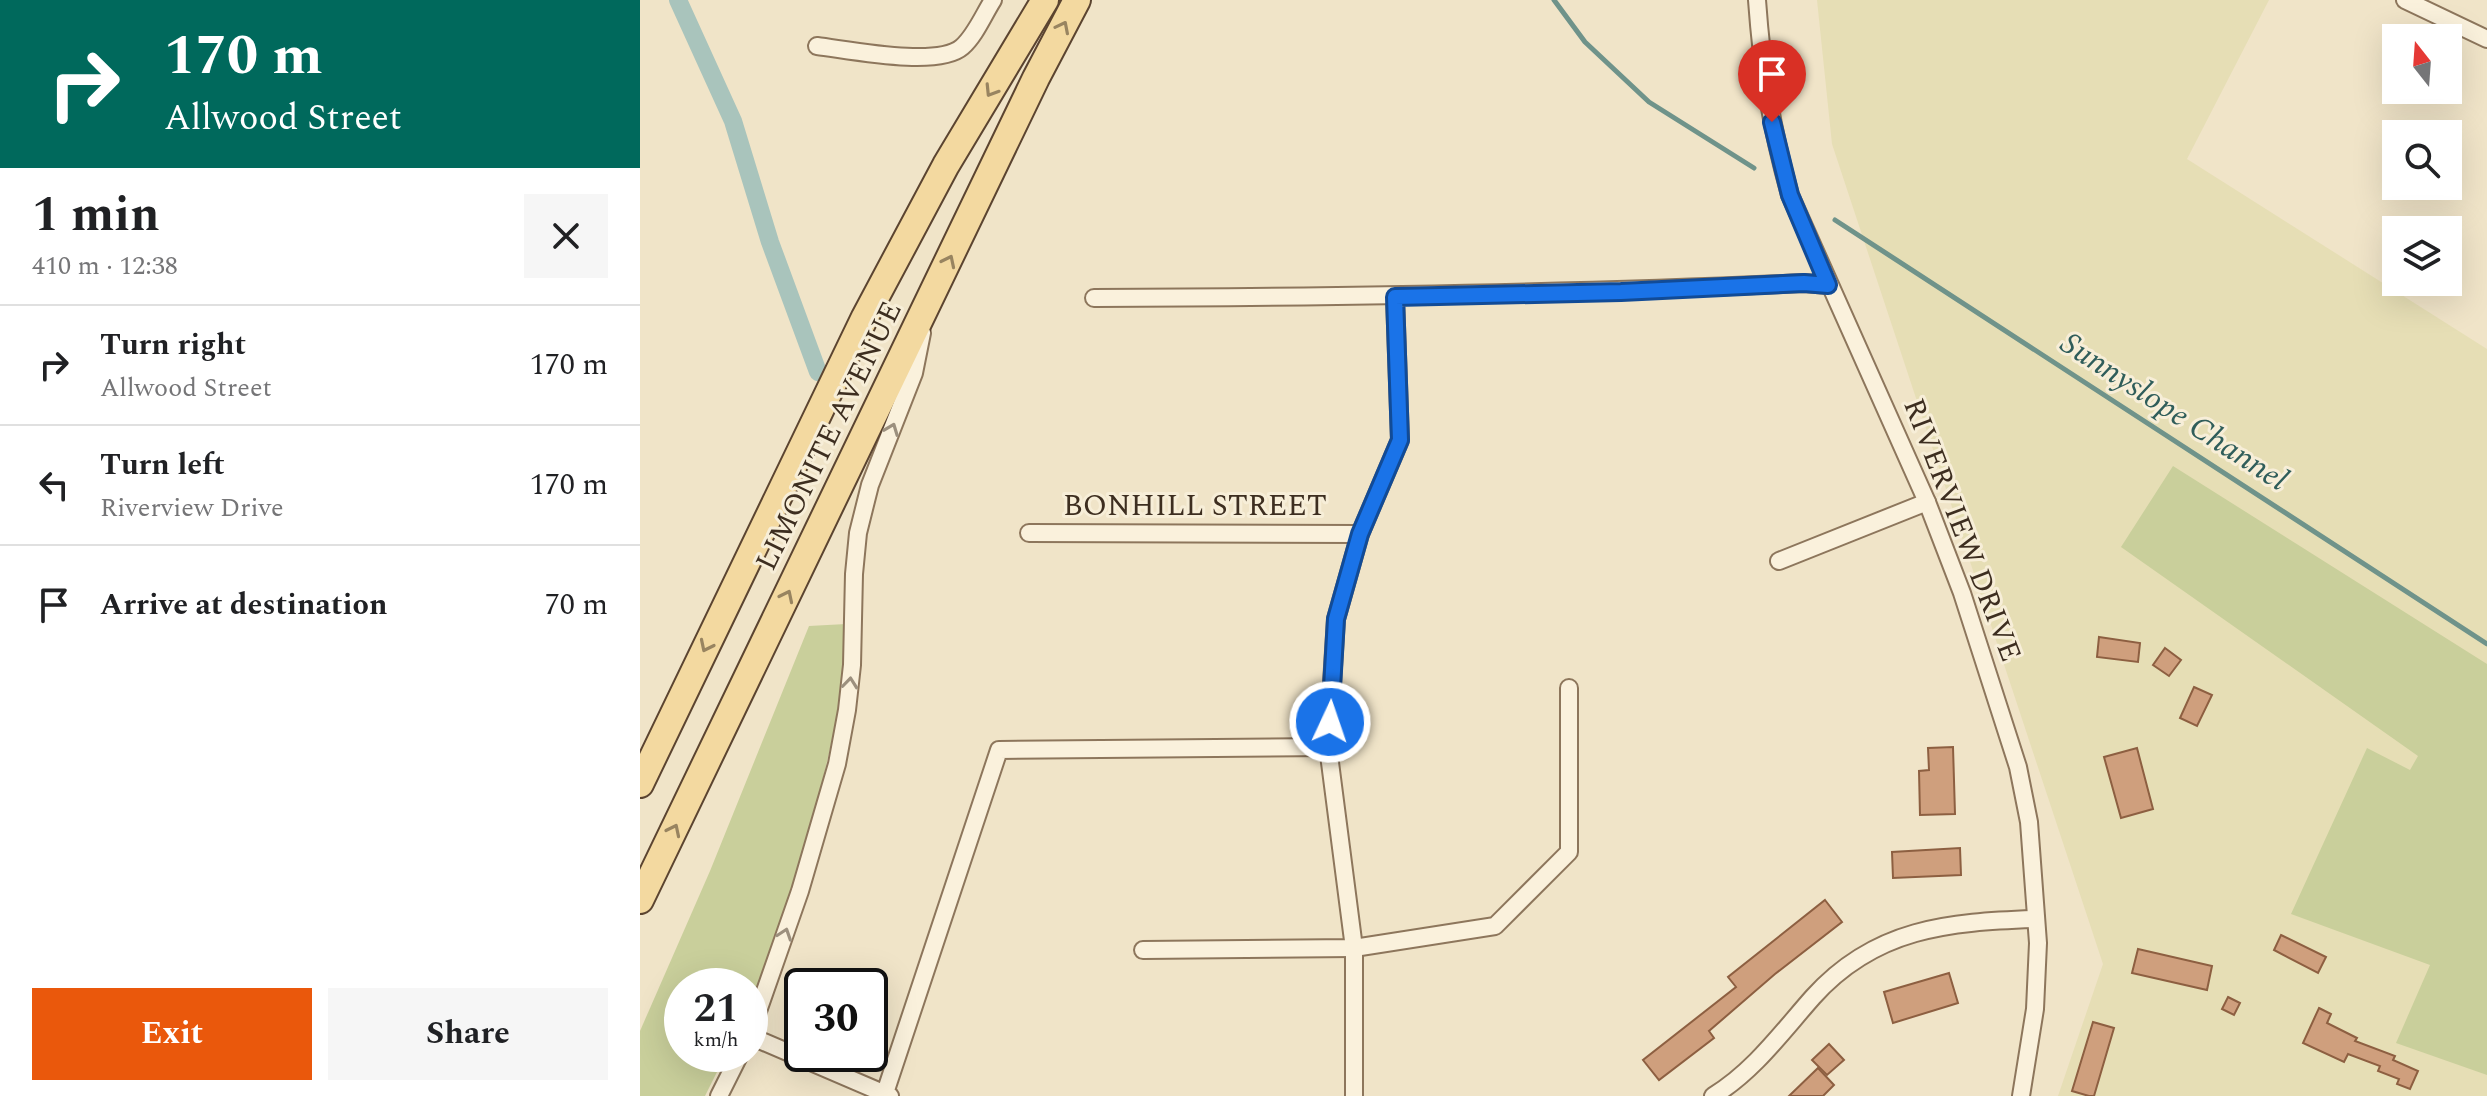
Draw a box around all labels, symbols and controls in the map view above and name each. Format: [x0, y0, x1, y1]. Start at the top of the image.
text: 170 m [164, 14, 323, 99]
one-way arrow [1053, 20, 1068, 35]
north arrow [2382, 24, 2462, 104]
map controls [2382, 24, 2462, 296]
icon: right [32, 32, 136, 136]
pin [1738, 40, 1806, 122]
icon: arrive [1750, 52, 1794, 96]
one-way arrow [986, 82, 1001, 97]
text: Allwood Street [164, 91, 402, 146]
button: search [2382, 120, 2462, 200]
text: 1 min [32, 179, 160, 252]
button: close [524, 194, 608, 278]
button: layers [2382, 216, 2462, 296]
text: 410 m · 12:38 [32, 246, 178, 286]
one-way arrow [939, 254, 955, 269]
street label: LIMONITE AVENUE [744, 293, 914, 579]
water label: Sunnyslope Channel [2050, 320, 2298, 504]
text: Turn right [100, 322, 246, 368]
text: 170 m [530, 342, 608, 388]
icon: right [32, 343, 76, 387]
text: Allwood Street [100, 368, 272, 408]
street label: RIVERVIEW DRIVE [1891, 391, 2033, 669]
one-way arrow [882, 423, 899, 437]
text: Turn left [100, 442, 225, 488]
text: 170 m [530, 462, 608, 508]
icon: left [32, 463, 76, 507]
street label: BONHILL STREET [1063, 483, 1327, 529]
text: Riverview Drive [100, 488, 284, 528]
text: Arrive at destination [100, 582, 387, 628]
text: 70 m [545, 582, 608, 628]
icon: arrive [32, 583, 76, 627]
one-way arrow [777, 589, 793, 604]
one-way arrow [701, 638, 716, 653]
one-way arrow [842, 676, 859, 689]
position arrow [1288, 680, 1372, 764]
one-way arrow [664, 823, 680, 838]
one-way arrow [776, 928, 792, 942]
speed limit sign: 30 [784, 968, 888, 1072]
text: 21 [694, 979, 738, 1040]
button: Exit [32, 988, 312, 1080]
button: Share [328, 988, 608, 1080]
text: km/h [694, 1025, 739, 1055]

